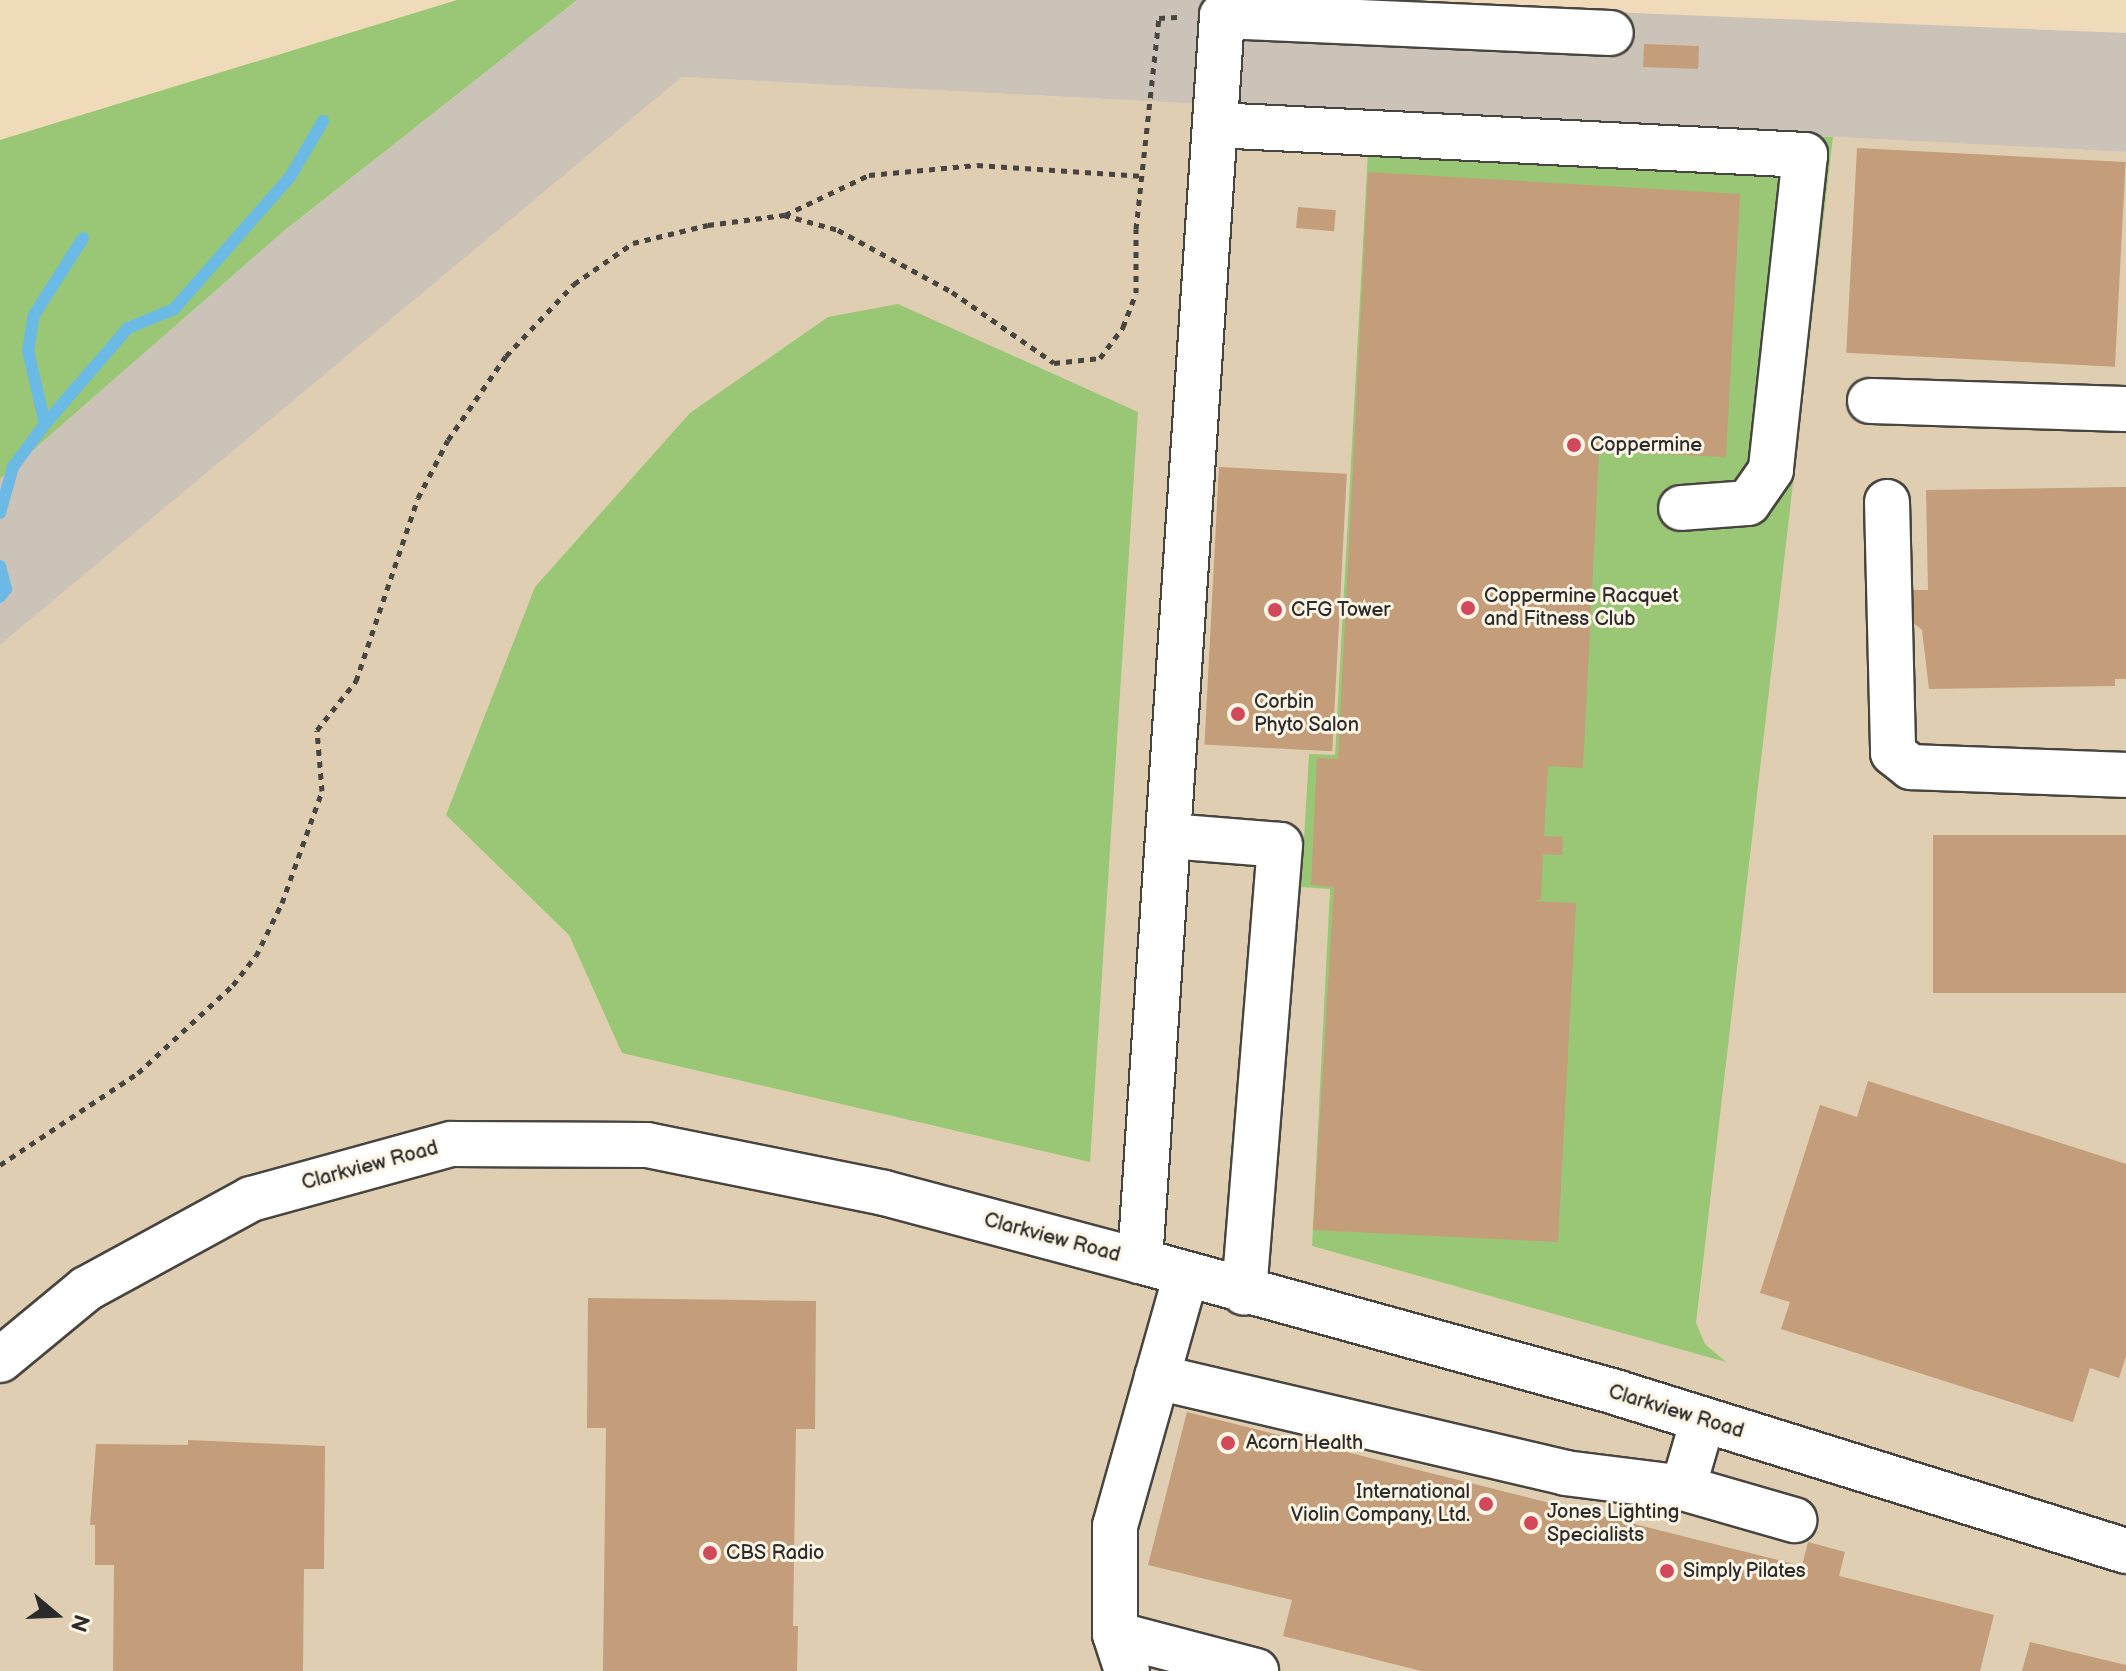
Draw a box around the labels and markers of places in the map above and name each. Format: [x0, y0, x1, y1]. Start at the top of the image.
place label: Coppermine [1590, 433, 1702, 457]
marker: Coppermine [1565, 436, 1583, 454]
place label: Coppermine Racquet and Fitness Club [1484, 584, 1679, 631]
place label: CFG Tower [1291, 598, 1391, 622]
marker: Coppermine Racquet and Fitness Club [1459, 599, 1477, 617]
marker: CFG Tower [1266, 601, 1284, 619]
place label: Corbin Phyto Salon [1254, 690, 1359, 737]
marker: Corbin Phyto Salon [1229, 705, 1247, 723]
place label: Acorn Health [1246, 1431, 1363, 1455]
marker: Acorn Health [1217, 1432, 1239, 1454]
place label: International Violin Company, Ltd. [1291, 1480, 1470, 1527]
marker: International Violin Company, Ltd. [1477, 1495, 1495, 1513]
place label: Jones Lighting Specialists [1547, 1500, 1679, 1547]
marker: Jones Lighting Specialists [1522, 1514, 1540, 1532]
place label: CBS Radio [726, 1541, 824, 1565]
marker: CBS Radio [701, 1544, 719, 1562]
place label: Simply Pilates [1683, 1559, 1807, 1583]
marker: Simply Pilates [1658, 1562, 1676, 1580]

